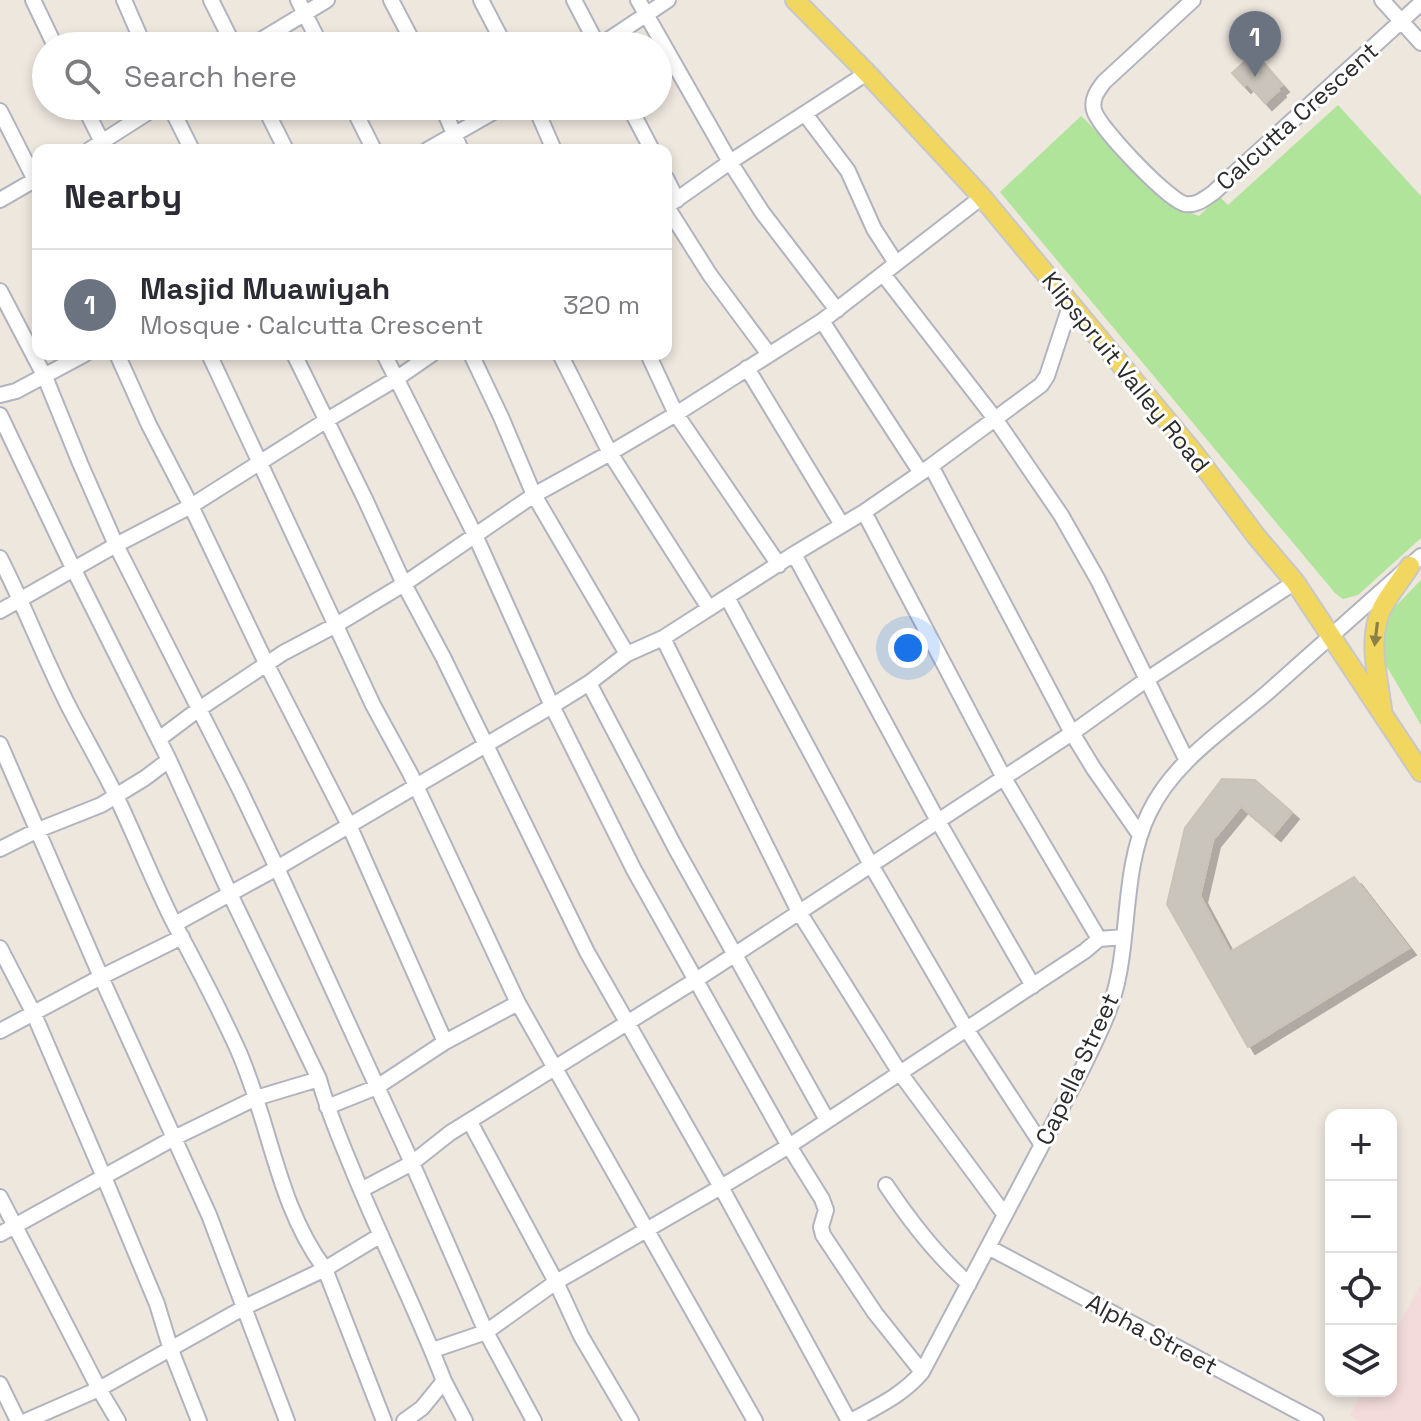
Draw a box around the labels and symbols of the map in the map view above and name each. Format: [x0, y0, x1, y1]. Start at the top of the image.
pin: 1 [1229, 11, 1281, 77]
street label: Calcutta Crescent [1209, 35, 1385, 197]
street label: Klipspruit Valley Road [1035, 265, 1217, 479]
one-way arrow [1370, 622, 1383, 647]
your location [888, 628, 928, 668]
street label: Capella Street [1028, 988, 1126, 1150]
street label: Alpha Street [1081, 1286, 1223, 1382]

